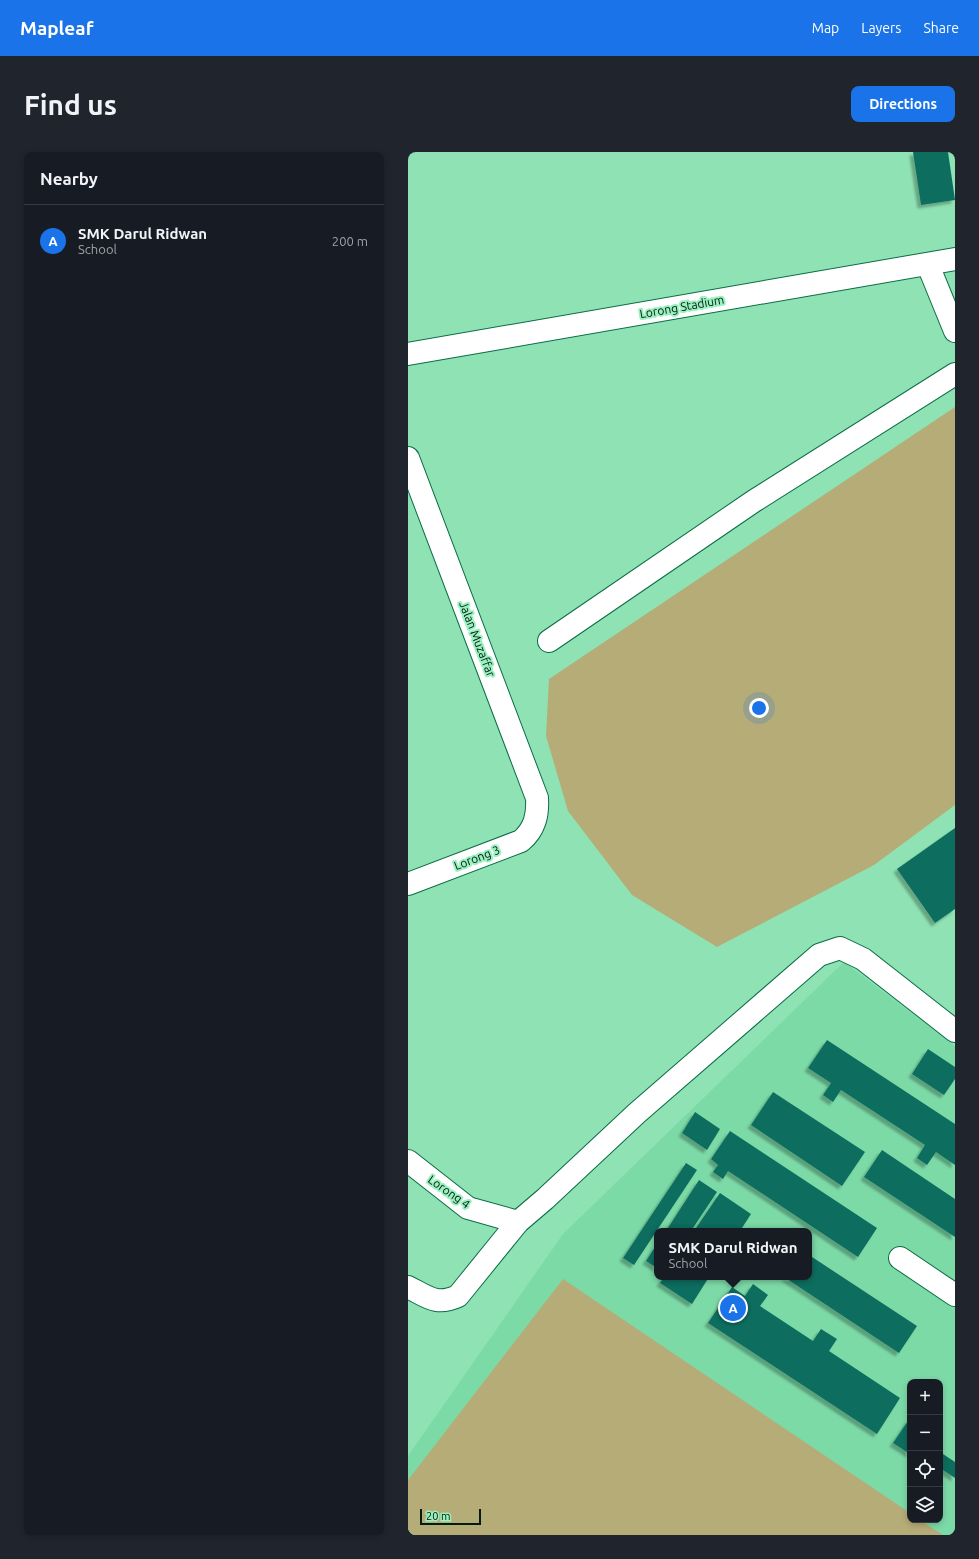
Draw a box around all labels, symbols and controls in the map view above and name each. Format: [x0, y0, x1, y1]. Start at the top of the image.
text: Mapleaf [20, 17, 93, 39]
text: Map [812, 20, 839, 36]
text: Layers [861, 20, 901, 36]
text: Share [923, 20, 959, 36]
button: Directions [851, 86, 955, 122]
text: Find us [24, 89, 117, 120]
text: Nearby [40, 169, 98, 188]
text: SMK Darul Ridwan [78, 225, 207, 242]
text: A [48, 234, 58, 248]
text: 200 m [332, 234, 368, 248]
text: School [78, 242, 117, 256]
street label: Lorong Stadium [639, 293, 725, 320]
street label: Jalan Muzaffar [457, 599, 498, 679]
your location [749, 698, 769, 718]
street label: Lorong 3 [452, 843, 502, 872]
street label: Lorong 4 [426, 1173, 473, 1211]
popup [654, 1228, 812, 1280]
text: SMK Darul Ridwan [668, 1239, 798, 1256]
text: School [668, 1256, 707, 1270]
pin: A [720, 1293, 746, 1323]
map controls [907, 1379, 943, 1523]
button: + [907, 1379, 943, 1415]
button: − [907, 1415, 943, 1451]
button: locate [907, 1451, 943, 1487]
button: layers [907, 1487, 943, 1523]
scale bar [420, 1507, 481, 1526]
text: 20 m [426, 1510, 450, 1522]

